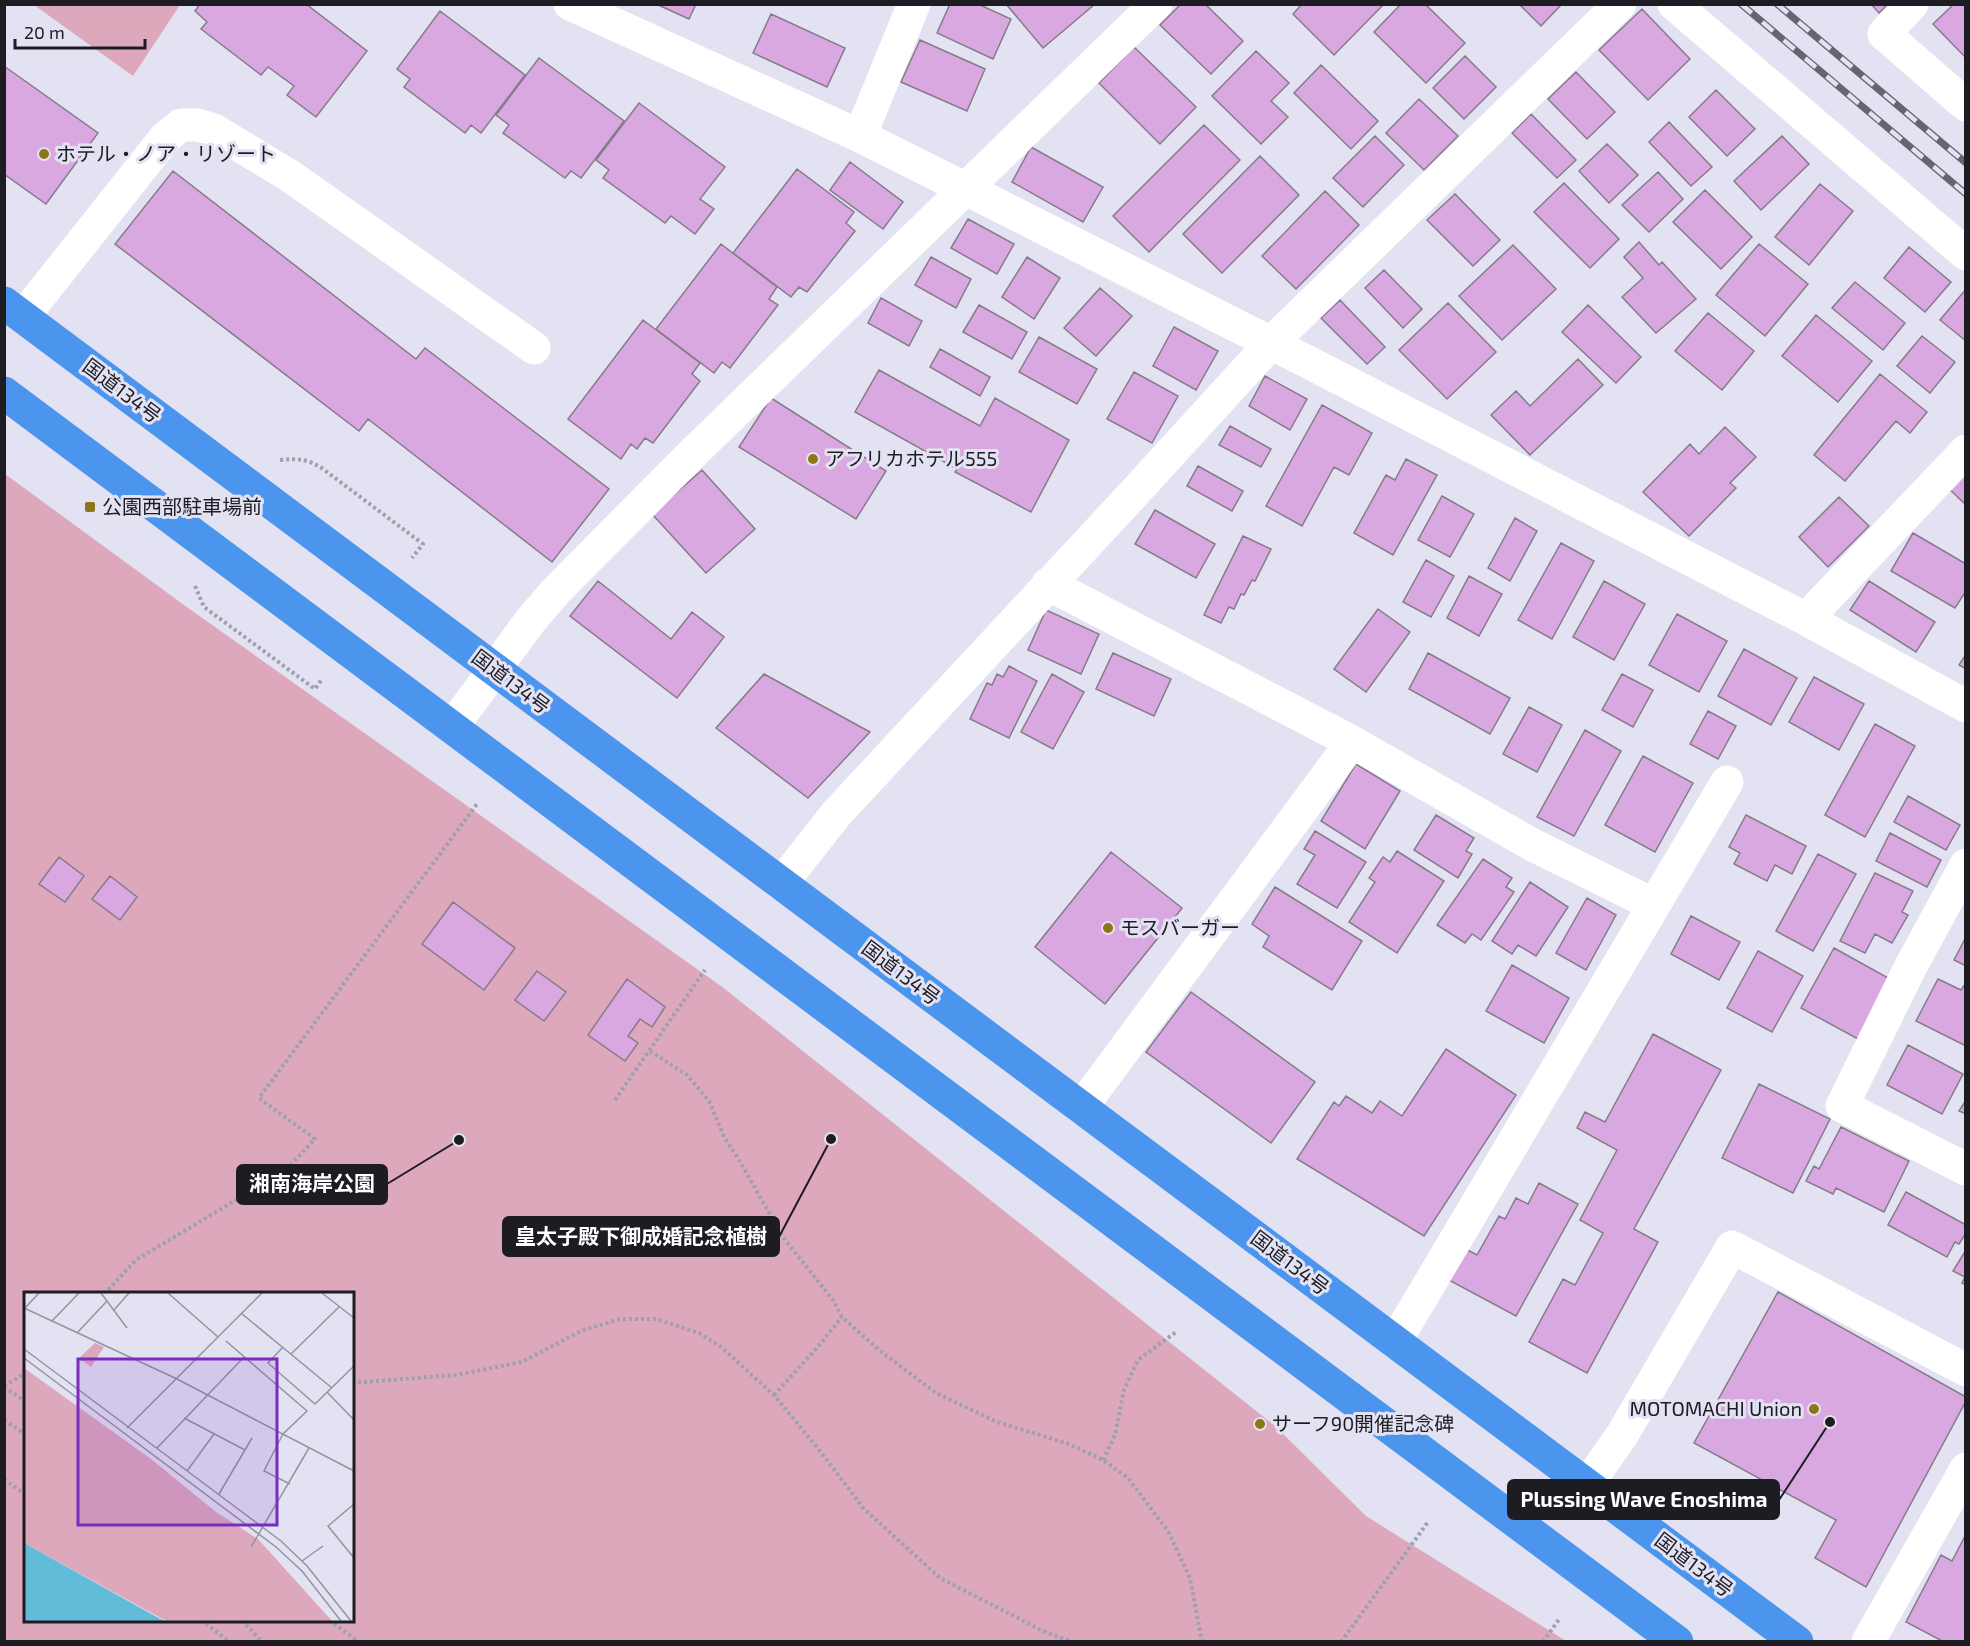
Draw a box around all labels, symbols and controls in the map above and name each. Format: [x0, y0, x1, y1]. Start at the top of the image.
scale bar [15, 12, 146, 50]
text: 20 m [24, 21, 65, 43]
place label: ホテル・ノア・リゾート [56, 141, 276, 165]
marker: ホテル・ノア・リゾート [37, 147, 51, 161]
street label: 国道134号 [79, 353, 166, 427]
place label: アフリカホテル555 [825, 446, 997, 470]
marker: アフリカホテル555 [806, 452, 820, 466]
place label: 公園西部駐車場前 [102, 494, 262, 518]
marker: 公園西部駐車場前 [83, 500, 97, 514]
street label: 国道134号 [468, 644, 555, 718]
place label: モスバーガー [1120, 915, 1240, 939]
marker: モスバーガー [1101, 921, 1115, 935]
street label: 国道134号 [858, 935, 945, 1009]
callout: 湘南海岸公園 [237, 1165, 387, 1204]
text: 湘南海岸公園 [249, 1170, 375, 1195]
callout: 皇太子殿下御成婚記念植樹 [503, 1217, 779, 1256]
text: 皇太子殿下御成婚記念植樹 [515, 1223, 767, 1248]
street label: 国道134号 [1247, 1225, 1334, 1299]
inset map [24, 1292, 354, 1622]
place label: MOTOMACHI Union [1629, 1396, 1802, 1420]
marker: MOTOMACHI Union [1807, 1402, 1821, 1416]
place label: サーフ90開催記念碑 [1272, 1411, 1454, 1435]
marker: サーフ90開催記念碑 [1253, 1417, 1267, 1431]
callout: Plussing Wave Enoshima [1508, 1480, 1779, 1519]
text: Plussing Wave Enoshima [1520, 1486, 1768, 1511]
street label: 国道134号 [1651, 1527, 1738, 1601]

